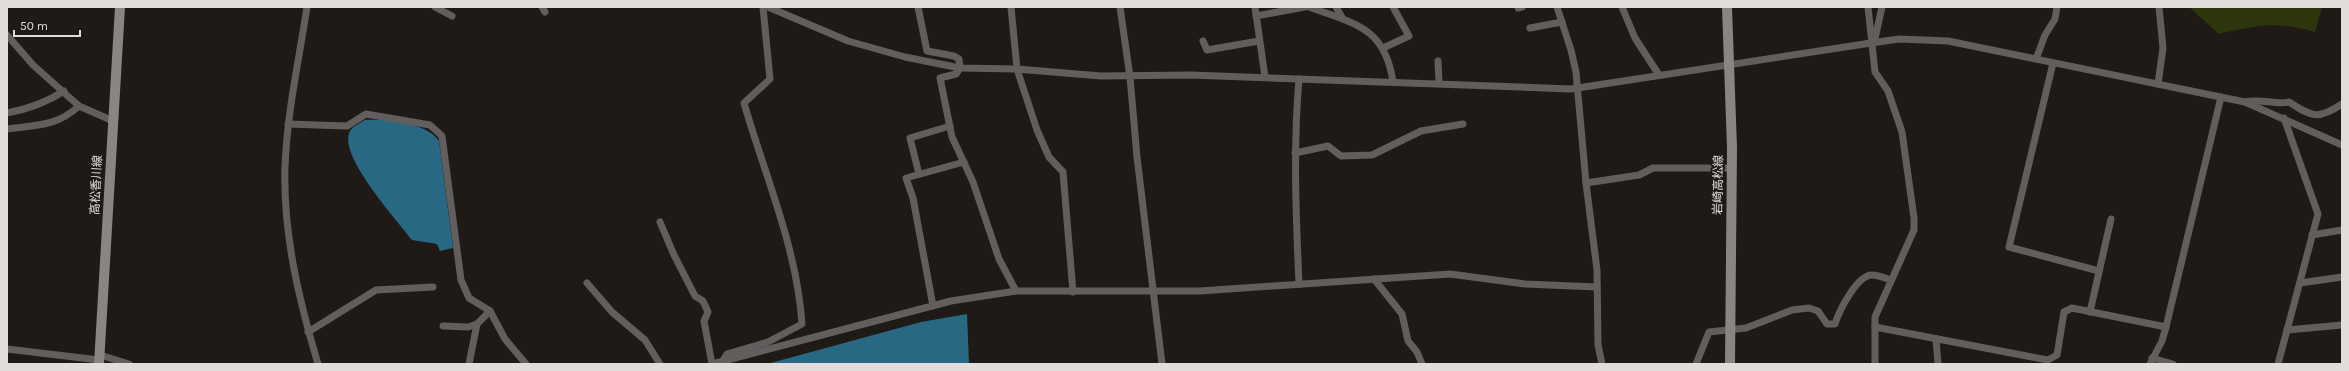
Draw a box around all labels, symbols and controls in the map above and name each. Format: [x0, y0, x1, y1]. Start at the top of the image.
scale bar [14, 12, 80, 38]
text: 50 m [20, 19, 48, 33]
street label: 高松香川線 [87, 155, 105, 215]
street label: 岩崎高松線 [1710, 155, 1726, 215]

